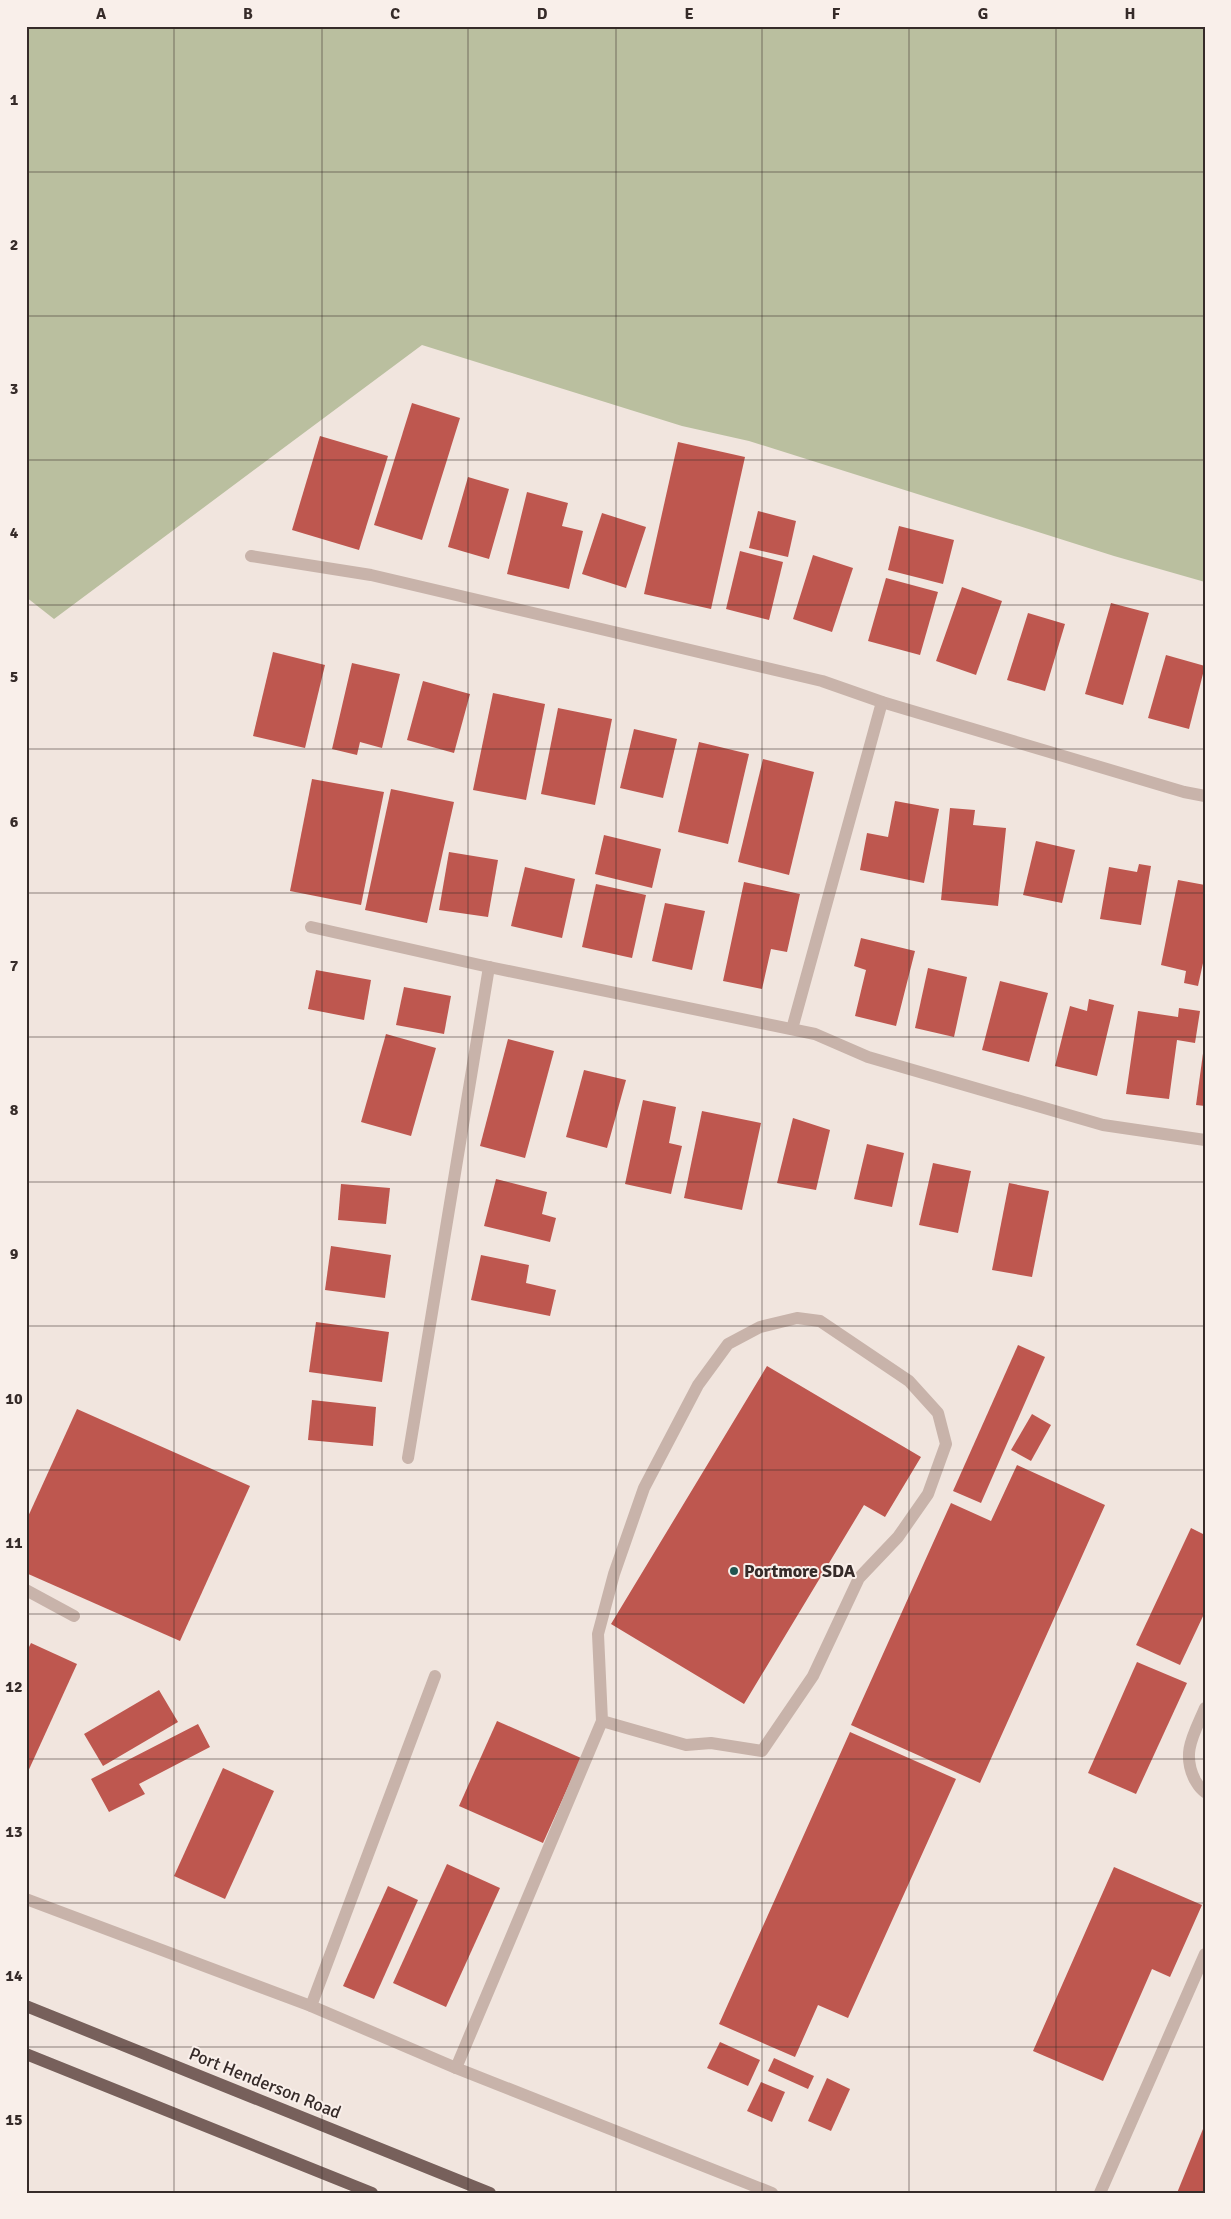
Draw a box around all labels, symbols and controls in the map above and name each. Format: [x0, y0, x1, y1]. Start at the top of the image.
text: A [96, 4, 107, 24]
text: B [243, 4, 253, 24]
text: C [390, 4, 400, 24]
text: D [537, 4, 548, 24]
text: E [684, 4, 694, 24]
text: F [832, 4, 841, 24]
text: G [978, 4, 988, 24]
text: H [1125, 4, 1135, 24]
text: 1 [10, 90, 19, 110]
text: 2 [10, 235, 18, 255]
text: 3 [10, 379, 18, 399]
text: 4 [10, 523, 19, 543]
text: 5 [10, 667, 18, 687]
text: 6 [10, 812, 19, 832]
text: 7 [10, 956, 19, 976]
text: 8 [10, 1100, 19, 1120]
text: 9 [10, 1244, 19, 1264]
text: 10 [5, 1389, 23, 1409]
text: 11 [5, 1533, 23, 1553]
place label: Portmore SDA [744, 1560, 856, 1582]
marker: Portmore SDA [728, 1565, 740, 1577]
text: 12 [5, 1677, 23, 1697]
text: 13 [5, 1822, 23, 1842]
text: 14 [5, 1966, 23, 1986]
street label: Port Henderson Road [186, 2042, 344, 2124]
text: 15 [5, 2110, 23, 2130]

